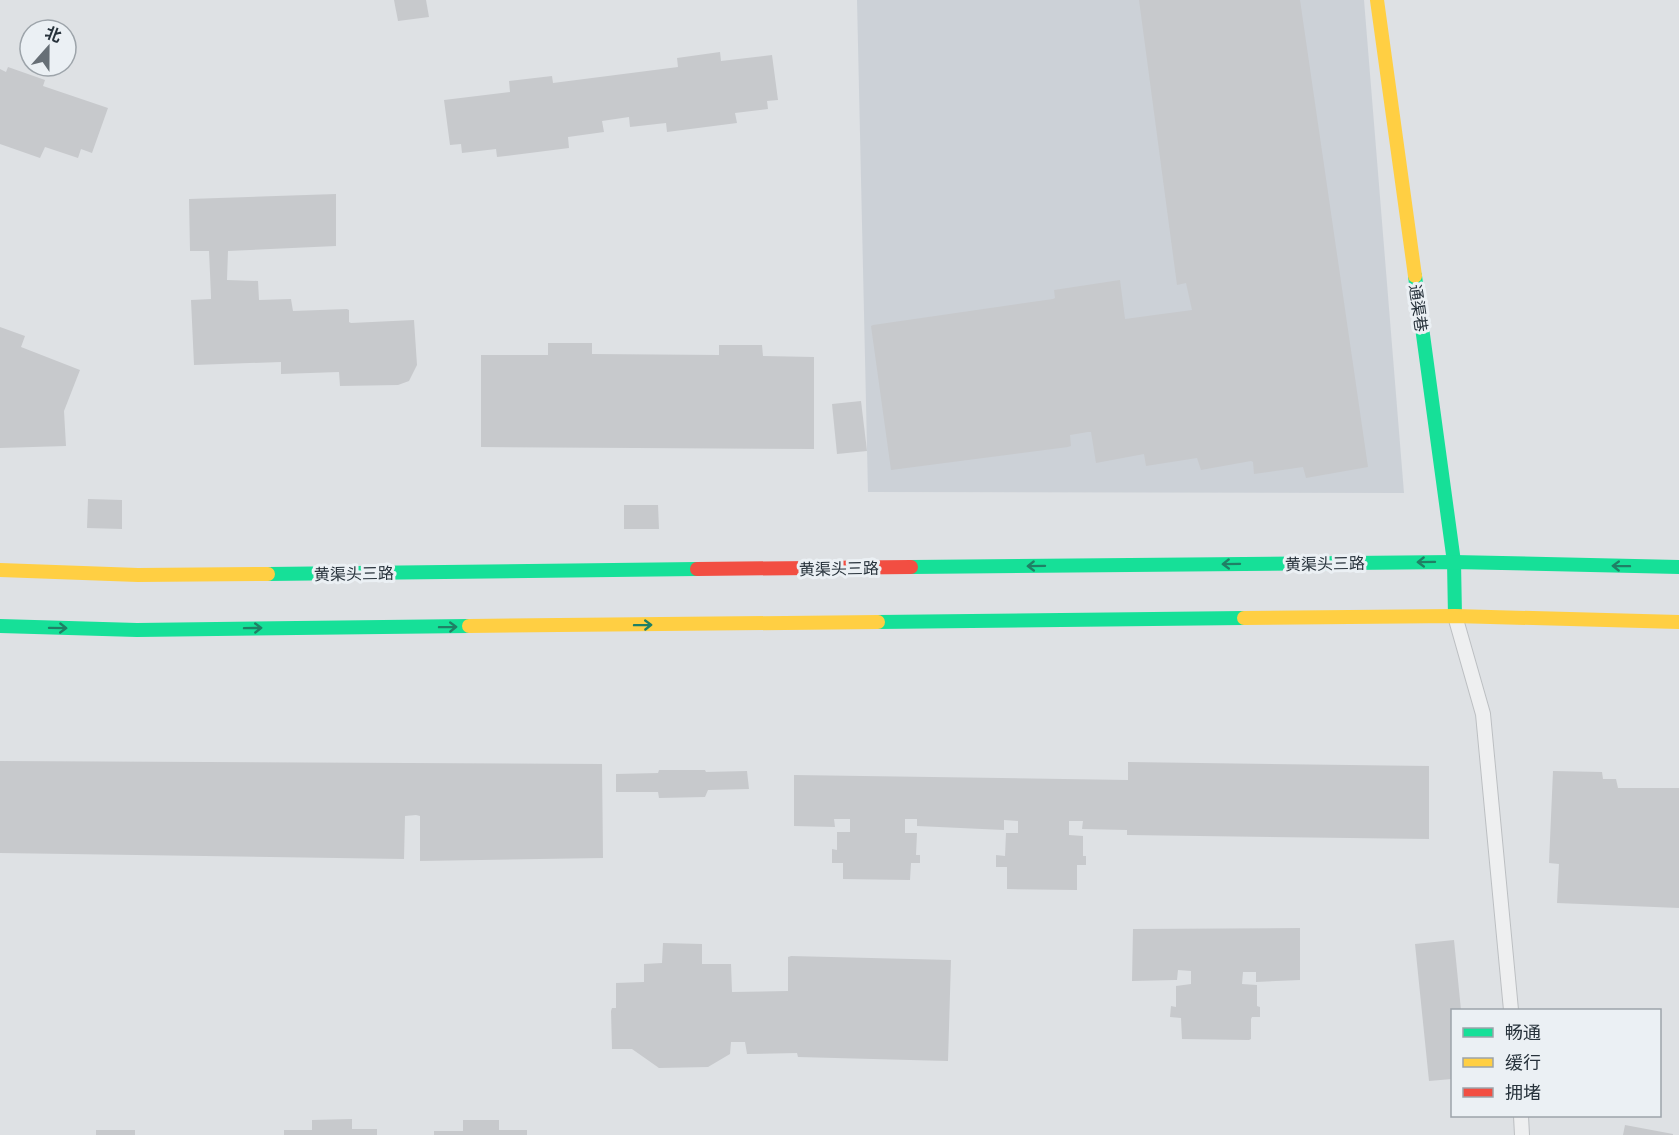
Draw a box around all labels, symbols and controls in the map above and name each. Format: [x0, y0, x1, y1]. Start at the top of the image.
north arrow [18, 18, 78, 78]
text: 北 [43, 22, 64, 45]
street label: 通渠巷 [1406, 283, 1432, 333]
street label: 黄渠头三路 [1285, 553, 1365, 573]
one-way arrow [1416, 556, 1436, 568]
street label: 黄渠头三路 [799, 558, 879, 578]
one-way arrow [1221, 558, 1241, 570]
one-way arrow [1026, 560, 1046, 572]
one-way arrow [1611, 560, 1631, 571]
street label: 黄渠头三路 [314, 563, 394, 583]
one-way arrow [633, 619, 653, 630]
one-way arrow [438, 621, 458, 632]
one-way arrow [48, 622, 68, 633]
one-way arrow [243, 623, 263, 634]
legend [1451, 1009, 1661, 1117]
text: 畅通 [1505, 1021, 1541, 1043]
text: 缓行 [1505, 1051, 1541, 1073]
text: 拥堵 [1505, 1081, 1541, 1103]

